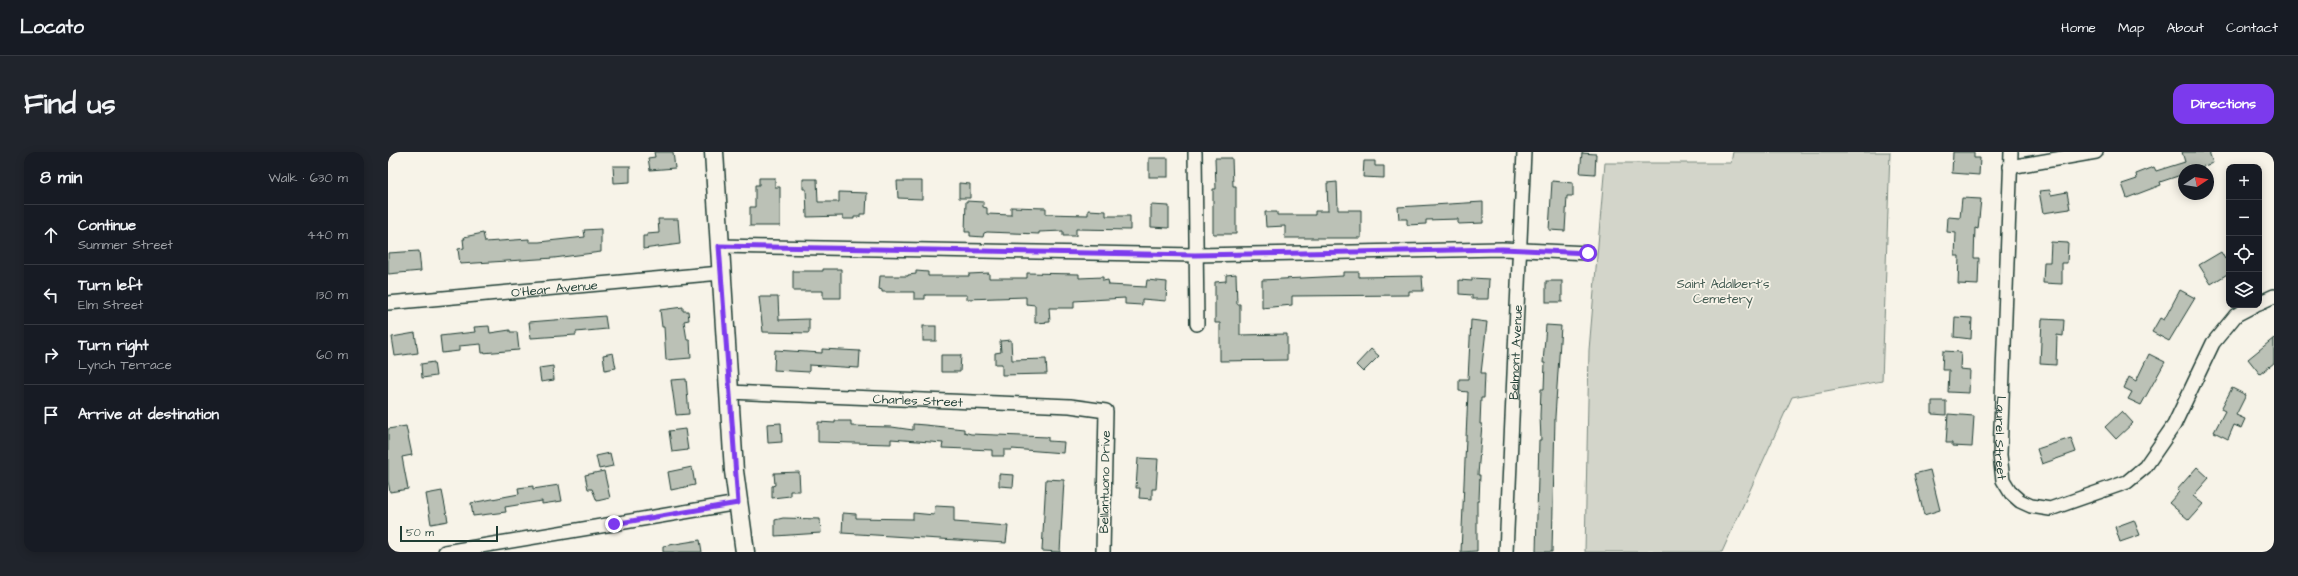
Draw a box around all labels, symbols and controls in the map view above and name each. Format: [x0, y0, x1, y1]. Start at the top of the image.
text: Locato [20, 14, 84, 41]
text: Home [2061, 18, 2096, 38]
text: Map [2118, 18, 2144, 38]
text: About [2166, 18, 2204, 38]
text: Contact [2226, 18, 2278, 38]
button: Directions [2173, 84, 2274, 124]
text: Find us [24, 85, 115, 124]
north arrow [2178, 164, 2214, 200]
map controls [2226, 164, 2262, 308]
button: + [2226, 164, 2262, 200]
text: 8 min [40, 166, 82, 190]
text: Walk · 630 m [269, 169, 348, 187]
button: − [2226, 200, 2262, 236]
text: Continue [78, 215, 136, 236]
icon: ahead [40, 224, 62, 246]
text: 440 m [307, 226, 348, 244]
text: Summer Street [78, 236, 173, 254]
button: locate [2226, 236, 2262, 272]
route start [1579, 244, 1597, 262]
button: layers [2226, 272, 2262, 308]
text: Turn left [78, 275, 142, 296]
park label: Saint Adalbert's Cemetery [1677, 275, 1770, 309]
street label: O'Hear Avenue [510, 276, 599, 302]
icon: left [40, 284, 62, 306]
text: 130 m [316, 286, 348, 304]
text: Elm Street [78, 296, 143, 314]
street label: Belmont Avenue [1505, 304, 1527, 400]
text: Turn right [78, 335, 149, 356]
icon: right [40, 344, 62, 366]
text: 60 m [316, 346, 348, 364]
text: Lynch Terrace [78, 356, 172, 374]
street label: Charles Street [872, 390, 964, 412]
street label: Laurel Street [1990, 396, 2011, 482]
icon: arrive [40, 404, 62, 426]
text: Arrive at destination [78, 404, 219, 425]
street label: Bellantuono Drive [1095, 430, 1115, 534]
route end [605, 515, 623, 533]
scale bar [400, 524, 498, 543]
text: 50 m [406, 525, 434, 540]

